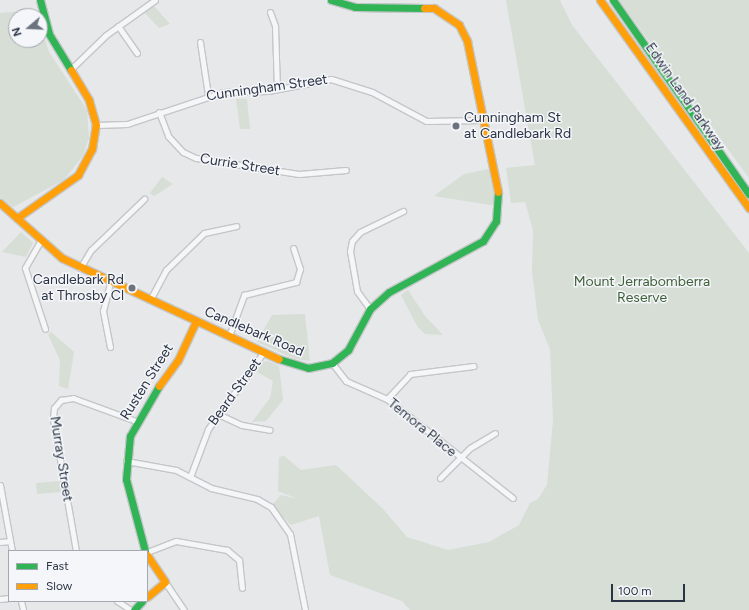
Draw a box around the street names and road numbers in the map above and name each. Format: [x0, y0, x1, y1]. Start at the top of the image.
street label: Edwin Land Parkway [641, 40, 729, 154]
street label: Cunningham Street [205, 71, 329, 105]
street label: Currie Street [199, 150, 281, 180]
street label: Candlebark Road [202, 303, 306, 361]
street label: Rusten Street [117, 341, 177, 423]
street label: Beard Street [205, 355, 265, 429]
street label: Temora Place [384, 395, 460, 461]
street label: Murray Street [46, 415, 76, 503]

